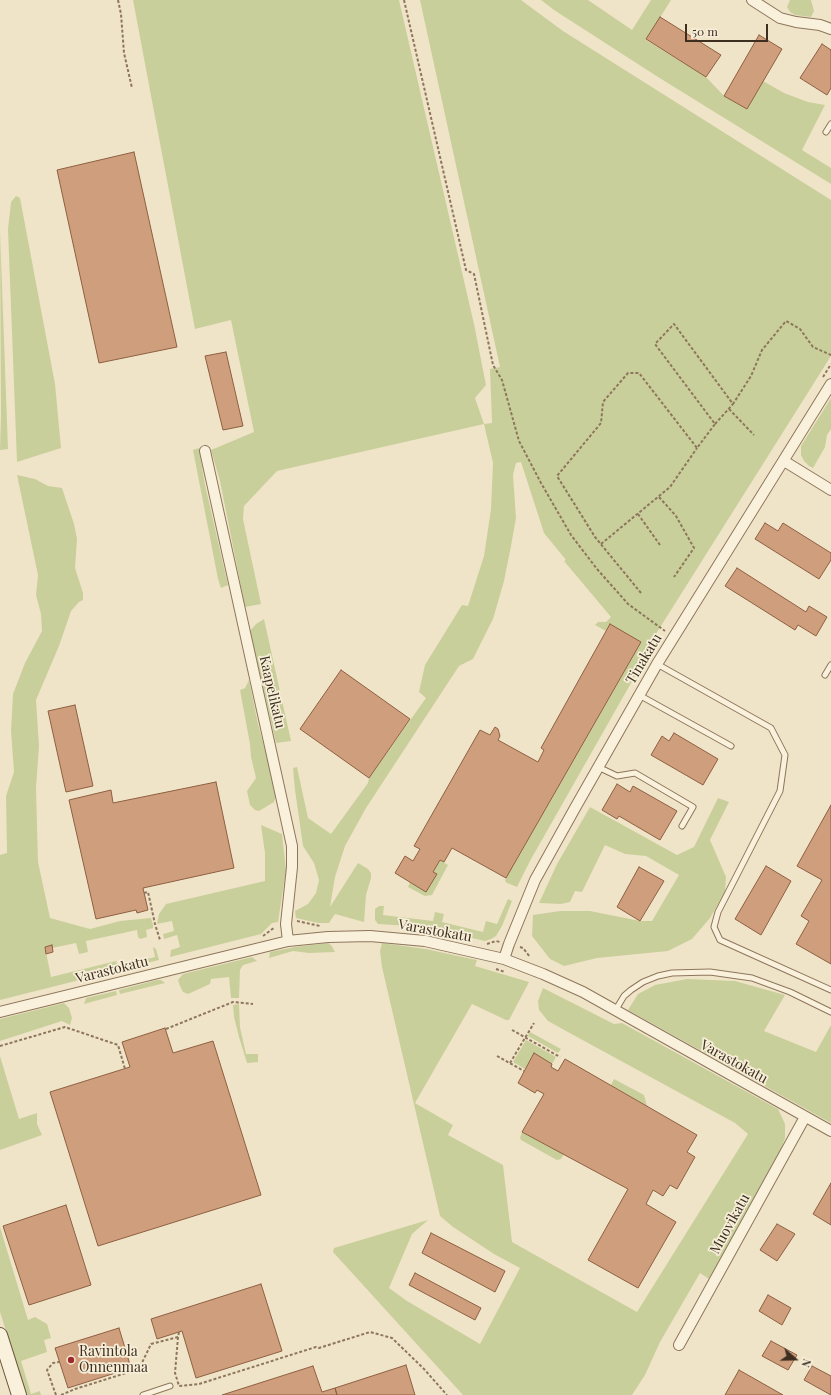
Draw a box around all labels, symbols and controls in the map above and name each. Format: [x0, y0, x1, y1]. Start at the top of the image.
scale bar [687, 16, 770, 42]
text: 50 m [692, 23, 718, 39]
street label: Tinakatu [622, 631, 666, 687]
street label: Kaapelikatu [255, 654, 289, 730]
street label: Varastokatu [397, 916, 473, 946]
street label: Varastokatu [74, 953, 150, 987]
street label: Varastokatu [697, 1037, 771, 1087]
street label: Muovikatu [707, 1191, 753, 1257]
north arrow [775, 1339, 815, 1379]
place label: Ravintola Onnenmaa [79, 1344, 148, 1376]
marker: Ravintola Onnenmaa [66, 1355, 76, 1365]
text: N [798, 1357, 815, 1370]

